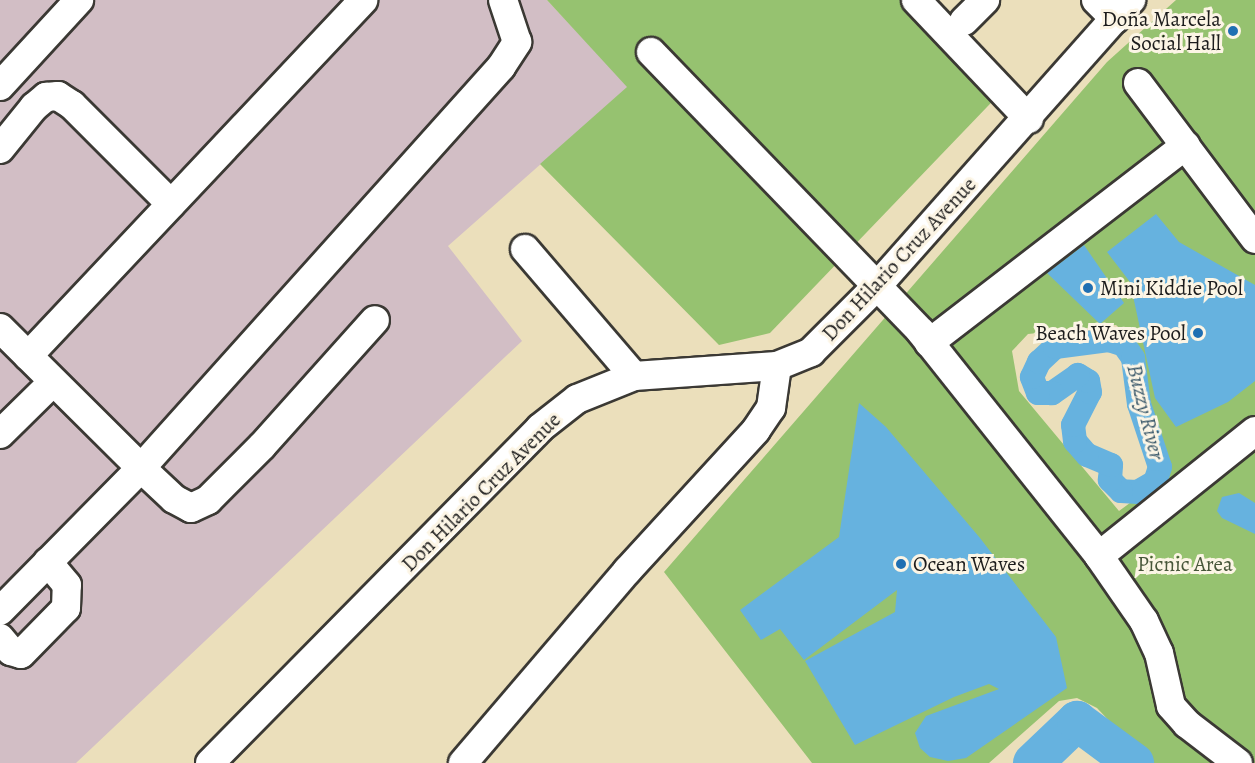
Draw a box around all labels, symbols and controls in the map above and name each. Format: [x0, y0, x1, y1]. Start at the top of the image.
place label: Doña Marcela Social Hall [1102, 6, 1221, 56]
marker: Doña Marcela Social Hall [1226, 24, 1240, 38]
street label: Don Hilario Cruz Avenue [817, 172, 981, 346]
place label: Mini Kiddie Pool [1100, 275, 1243, 301]
marker: Mini Kiddie Pool [1081, 281, 1095, 295]
place label: Beach Waves Pool [1035, 320, 1186, 346]
marker: Beach Waves Pool [1191, 326, 1205, 340]
water label: Buzzy River [1120, 362, 1170, 462]
street label: Don Hilario Cruz Avenue [396, 407, 566, 577]
place label: Ocean Waves [913, 551, 1025, 577]
park label: Picnic Area [1137, 551, 1233, 577]
marker: Ocean Waves [894, 557, 908, 571]

